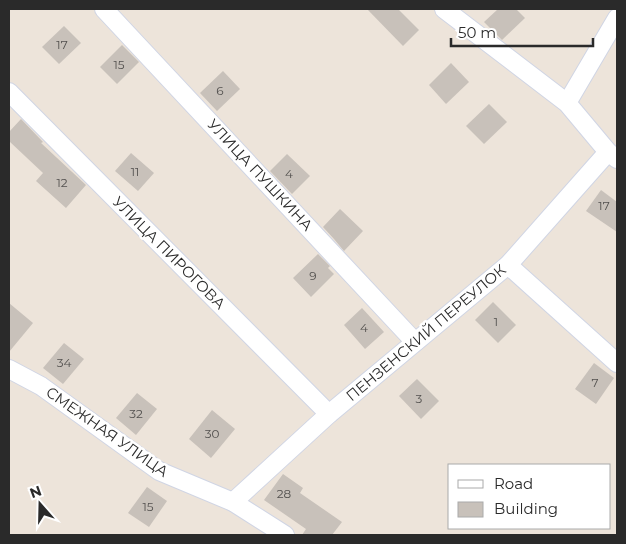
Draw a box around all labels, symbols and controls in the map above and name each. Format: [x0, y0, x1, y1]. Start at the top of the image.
scale bar [451, 15, 594, 47]
text: 50 m [458, 23, 496, 42]
house number: 17 [56, 37, 68, 52]
house number: 15 [113, 57, 125, 72]
house number: 6 [216, 83, 224, 98]
street label: УЛИЦА ПУШКИНА [204, 115, 317, 235]
house number: 11 [131, 164, 139, 179]
house number: 4 [285, 166, 293, 181]
house number: 12 [56, 175, 68, 190]
street label: УЛИЦА ПИРОГОВА [109, 192, 230, 313]
house number: 17 [598, 198, 610, 213]
street label: ПЕНЗЕНСКИЙ ПЕРЕУЛОК [342, 260, 510, 405]
house number: 9 [309, 268, 317, 283]
house number: 1 [494, 314, 498, 329]
house number: 4 [360, 320, 368, 335]
house number: 34 [57, 355, 71, 370]
house number: 7 [591, 375, 599, 390]
street label: СМЕЖНАЯ УЛИЦА [42, 382, 172, 481]
house number: 3 [416, 391, 423, 406]
house number: 32 [129, 406, 143, 421]
house number: 30 [205, 426, 219, 441]
legend [448, 464, 611, 529]
text: Road [494, 474, 533, 493]
north arrow [15, 479, 65, 529]
text: N [27, 481, 44, 502]
house number: 28 [277, 486, 292, 501]
house number: 15 [142, 499, 154, 514]
text: Building [494, 499, 558, 518]

